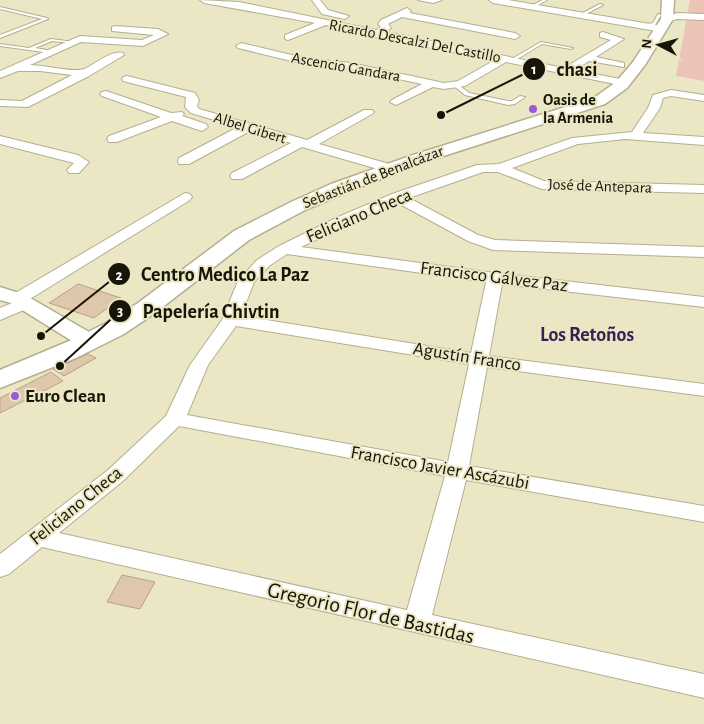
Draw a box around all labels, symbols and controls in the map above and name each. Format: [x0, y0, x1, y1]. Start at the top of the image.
street label: Ricardo Descalzi Del Castillo [328, 16, 502, 66]
north arrow [634, 20, 684, 70]
text: N [640, 38, 655, 49]
street label: Ascencio Gandara [290, 50, 402, 84]
callout: chasi [521, 51, 607, 86]
text: chasi [557, 60, 597, 80]
text: 1 [531, 62, 537, 77]
place label: Oasis de la Armenia [543, 92, 613, 126]
marker: Oasis de la Armenia [527, 103, 539, 115]
street label: Albel Gibert [212, 109, 288, 147]
street label: Sebastián de Benalcázar [300, 142, 446, 211]
street label: José de Antepara [548, 176, 652, 196]
street label: Feliciano Checa [303, 185, 415, 247]
callout: Centro Medico La Paz [106, 257, 319, 292]
street label: Francisco Gálvez Paz [419, 259, 569, 296]
text: Centro Medico La Paz [141, 265, 309, 285]
text: 2 [115, 268, 123, 283]
callout: Papelería Chivtin [108, 294, 290, 329]
text: Papelería Chivtin [142, 302, 280, 322]
text: 3 [117, 304, 123, 319]
district label: Los Retoños [540, 325, 634, 345]
street label: Agustín Franco [412, 339, 522, 375]
place label: Euro Clean [25, 387, 106, 406]
marker: Euro Clean [9, 390, 21, 402]
street label: Francisco Javier Ascázubi [349, 443, 531, 493]
street label: Feliciano Checa [26, 463, 126, 549]
street label: Gregorio Flor de Bastidas [265, 578, 477, 648]

